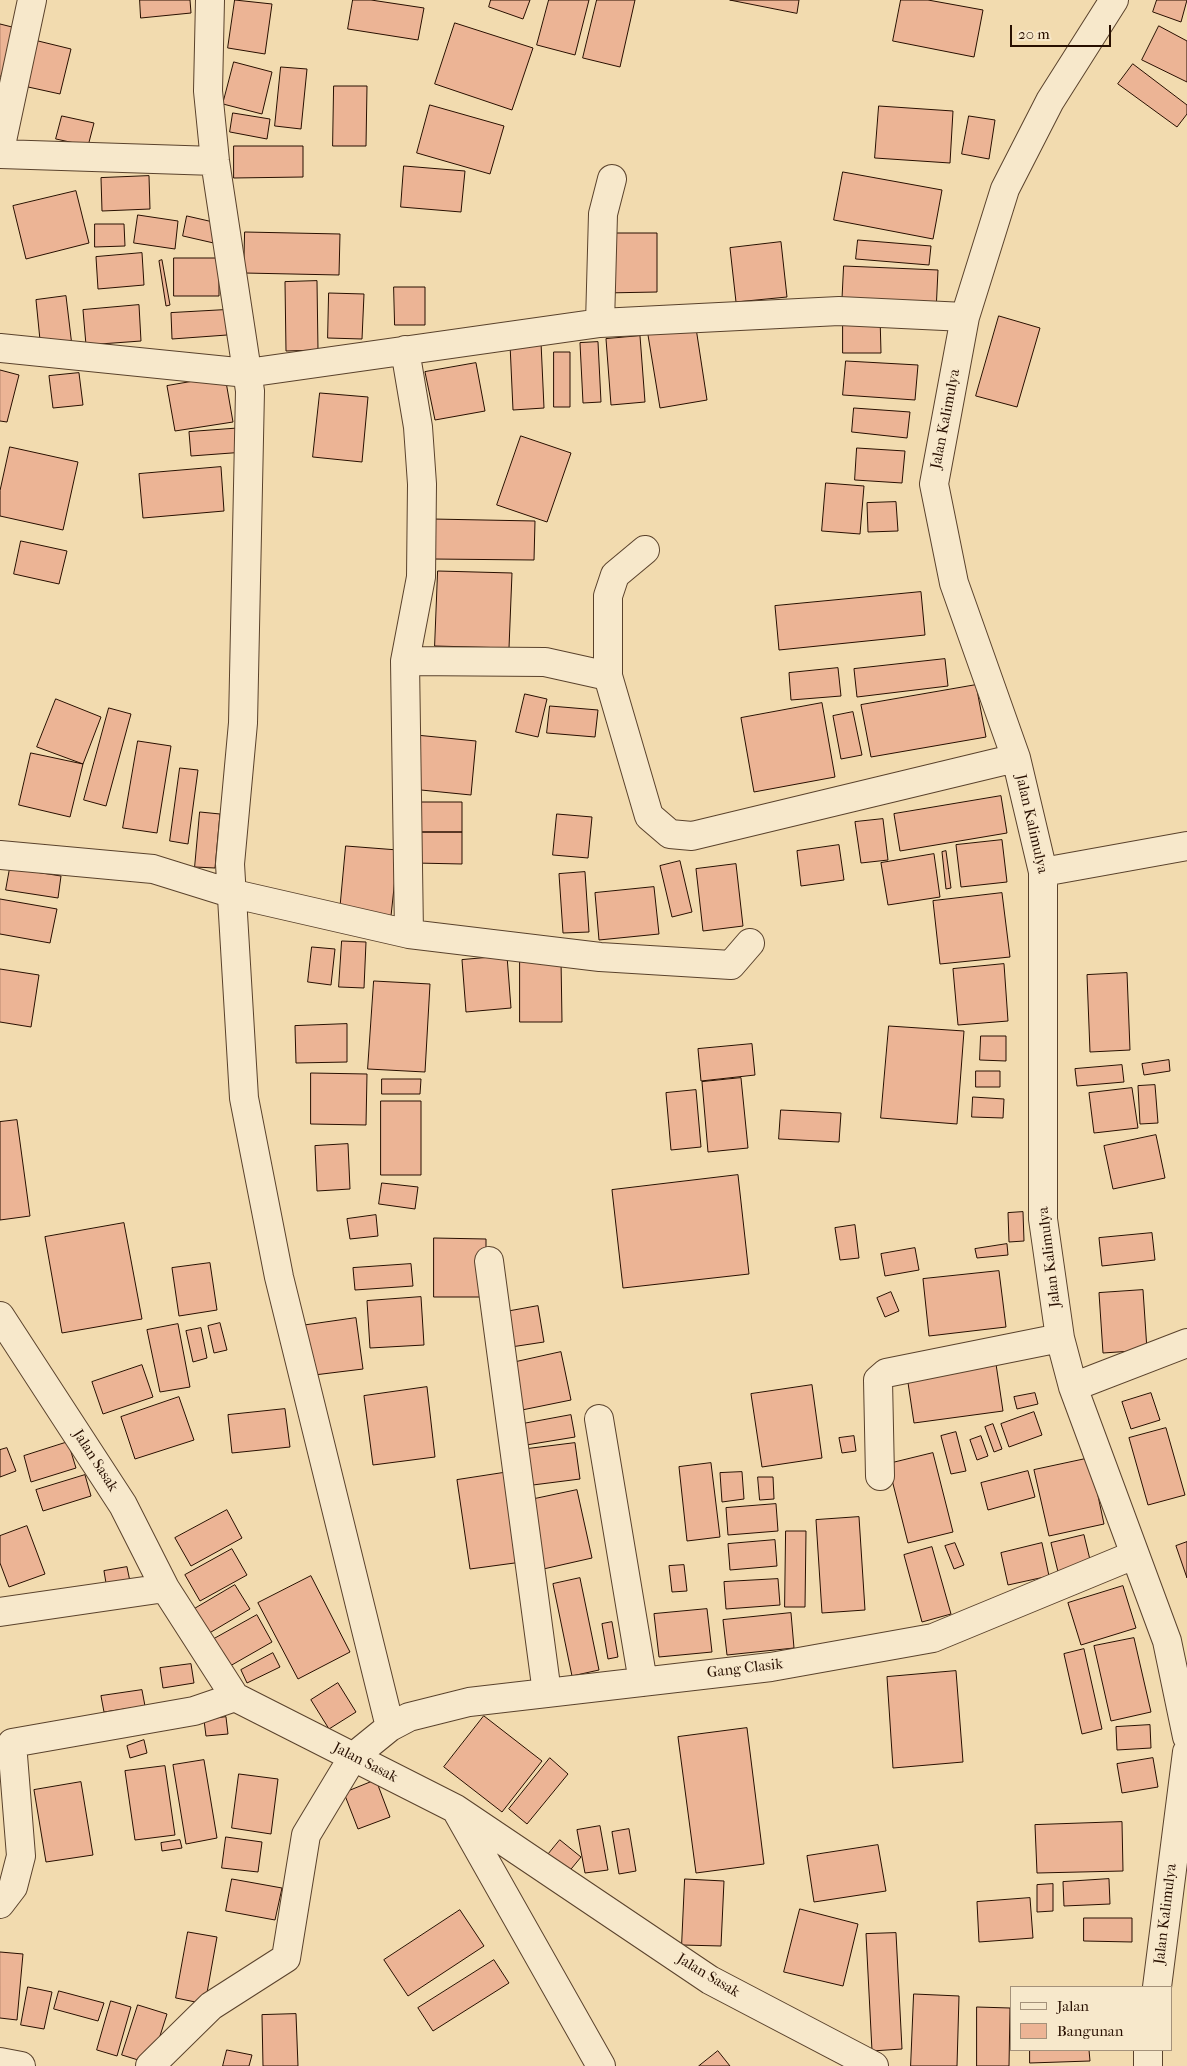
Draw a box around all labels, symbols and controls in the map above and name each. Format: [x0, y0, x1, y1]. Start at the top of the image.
scale bar [1012, 15, 1113, 47]
text: 20 m [1018, 25, 1050, 43]
street label: Jalan Kalimulya [928, 368, 964, 470]
street label: Jalan Kalimulya [1011, 773, 1051, 875]
street label: Jalan Kalimulya [1035, 1206, 1065, 1308]
street label: Jalan Sasak [68, 1427, 122, 1495]
street label: Gang Clasik [706, 1655, 784, 1683]
street label: Jalan Sasak [330, 1739, 400, 1787]
street label: Jalan Kalimulya [1151, 1863, 1181, 1965]
street label: Jalan Sasak [673, 1950, 743, 2002]
legend [1010, 1986, 1172, 2051]
text: Jalan [1057, 1997, 1089, 2015]
text: Bangunan [1057, 2022, 1124, 2040]

